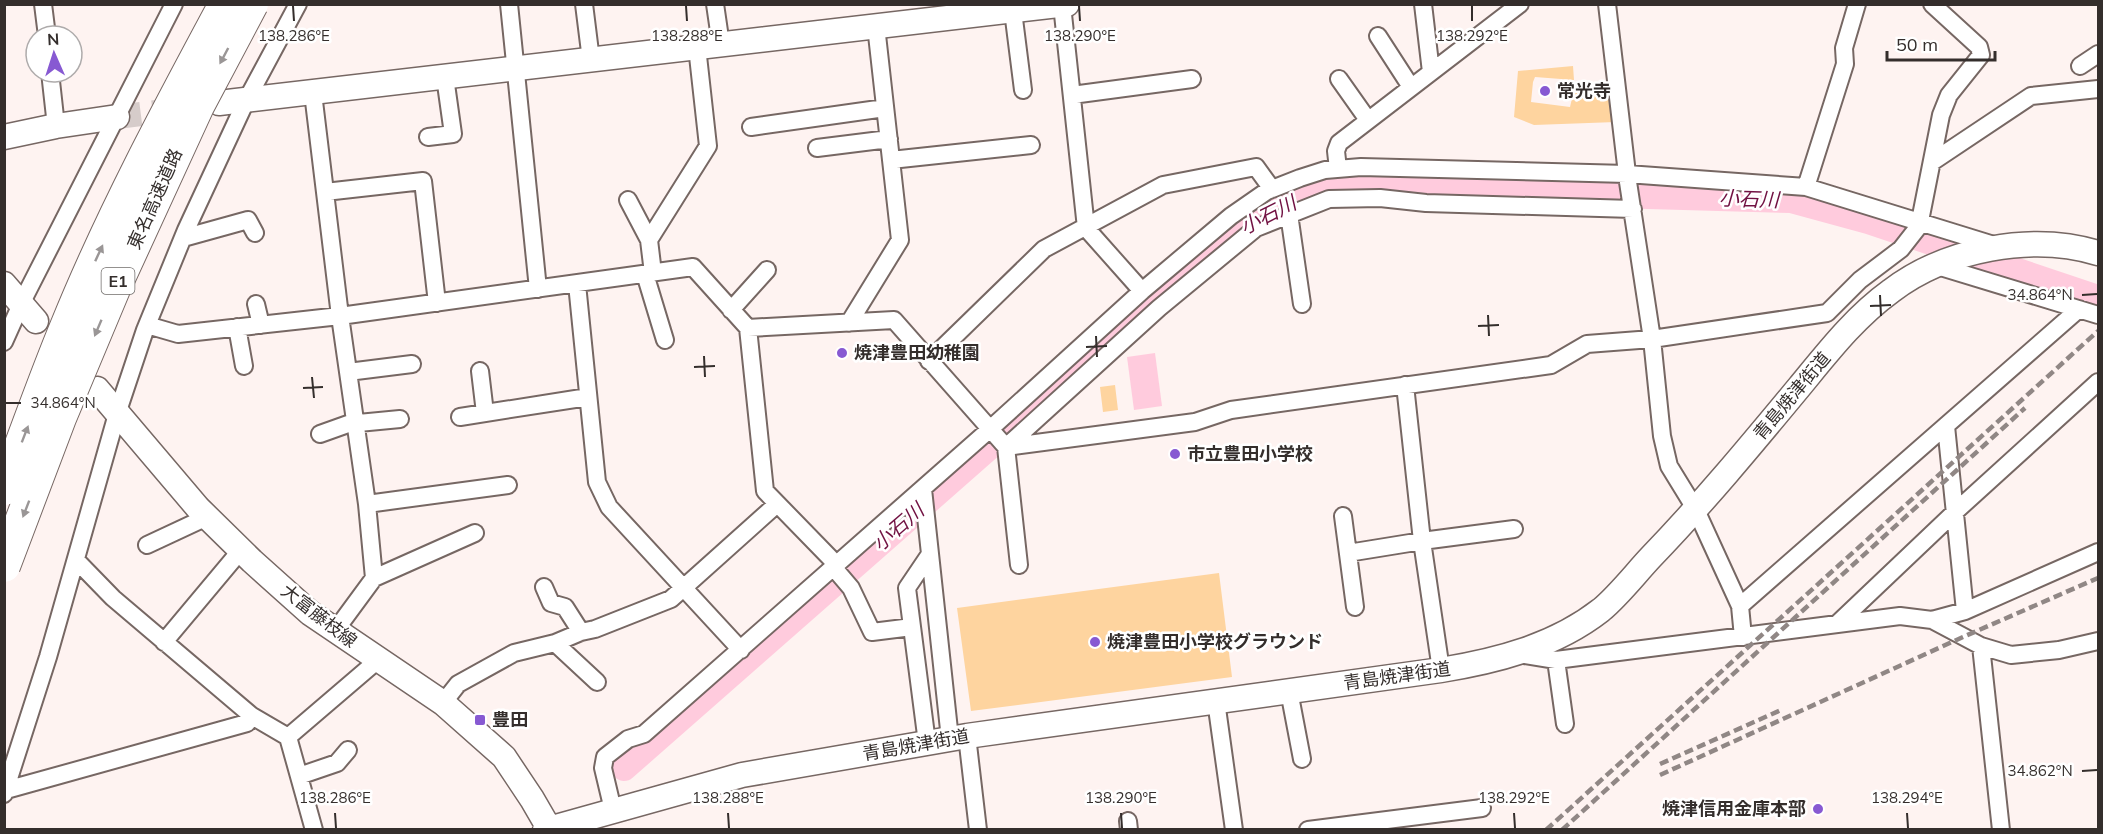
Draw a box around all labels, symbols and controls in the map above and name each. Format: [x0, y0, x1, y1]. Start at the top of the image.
north arrow [24, 24, 84, 84]
scale bar [1887, 24, 1995, 62]
text: 138.286°E [258, 26, 330, 45]
text: 138.288°E [651, 26, 723, 45]
text: 138.290°E [1044, 26, 1116, 45]
text: 138.292°E [1436, 26, 1508, 45]
text: N [47, 29, 60, 49]
text: 50 m [1896, 33, 1938, 56]
one-way arrow [219, 48, 229, 65]
place label: 常光寺 [1557, 79, 1611, 102]
marker: 常光寺 [1538, 84, 1552, 98]
street label: 東名高速道路 [122, 145, 187, 253]
water label: 小石川 [1719, 185, 1781, 212]
water label: 小石川 [1235, 189, 1302, 239]
one-way arrow [94, 245, 103, 262]
road number: E1 [102, 268, 134, 294]
text: 34.864°N [2007, 285, 2073, 304]
one-way arrow [93, 319, 102, 337]
place label: 焼津豊田幼稚園 [854, 341, 980, 364]
marker: 焼津豊田幼稚園 [835, 346, 849, 360]
street label: 青島焼津街道 [1748, 347, 1835, 444]
text: 34.864°N [30, 393, 96, 412]
one-way arrow [21, 425, 31, 443]
place label: 市立豊田小学校 [1187, 442, 1313, 465]
marker: 市立豊田小学校 [1168, 447, 1182, 461]
water label: 小石川 [867, 496, 930, 556]
one-way arrow [20, 500, 30, 518]
street label: 大富藤枝線 [277, 579, 362, 652]
place label: 焼津豊田小学校グラウンド [1107, 630, 1323, 653]
marker: 焼津豊田小学校グラウンド [1088, 635, 1102, 649]
street label: 青島焼津街道 [1342, 657, 1452, 694]
place label: 豊田 [492, 708, 528, 731]
marker: 豊田 [473, 713, 487, 727]
street label: 青島焼津街道 [861, 724, 971, 765]
text: 34.862°N [2007, 761, 2073, 780]
text: 138.286°E [299, 788, 371, 807]
text: 138.288°E [692, 788, 764, 807]
text: 138.290°E [1085, 788, 1157, 807]
text: 138.292°E [1478, 788, 1550, 807]
text: 138.294°E [1871, 788, 1943, 807]
place label: 焼津信用金庫本部 [1662, 797, 1806, 820]
marker: 焼津信用金庫本部 [1811, 802, 1825, 816]

